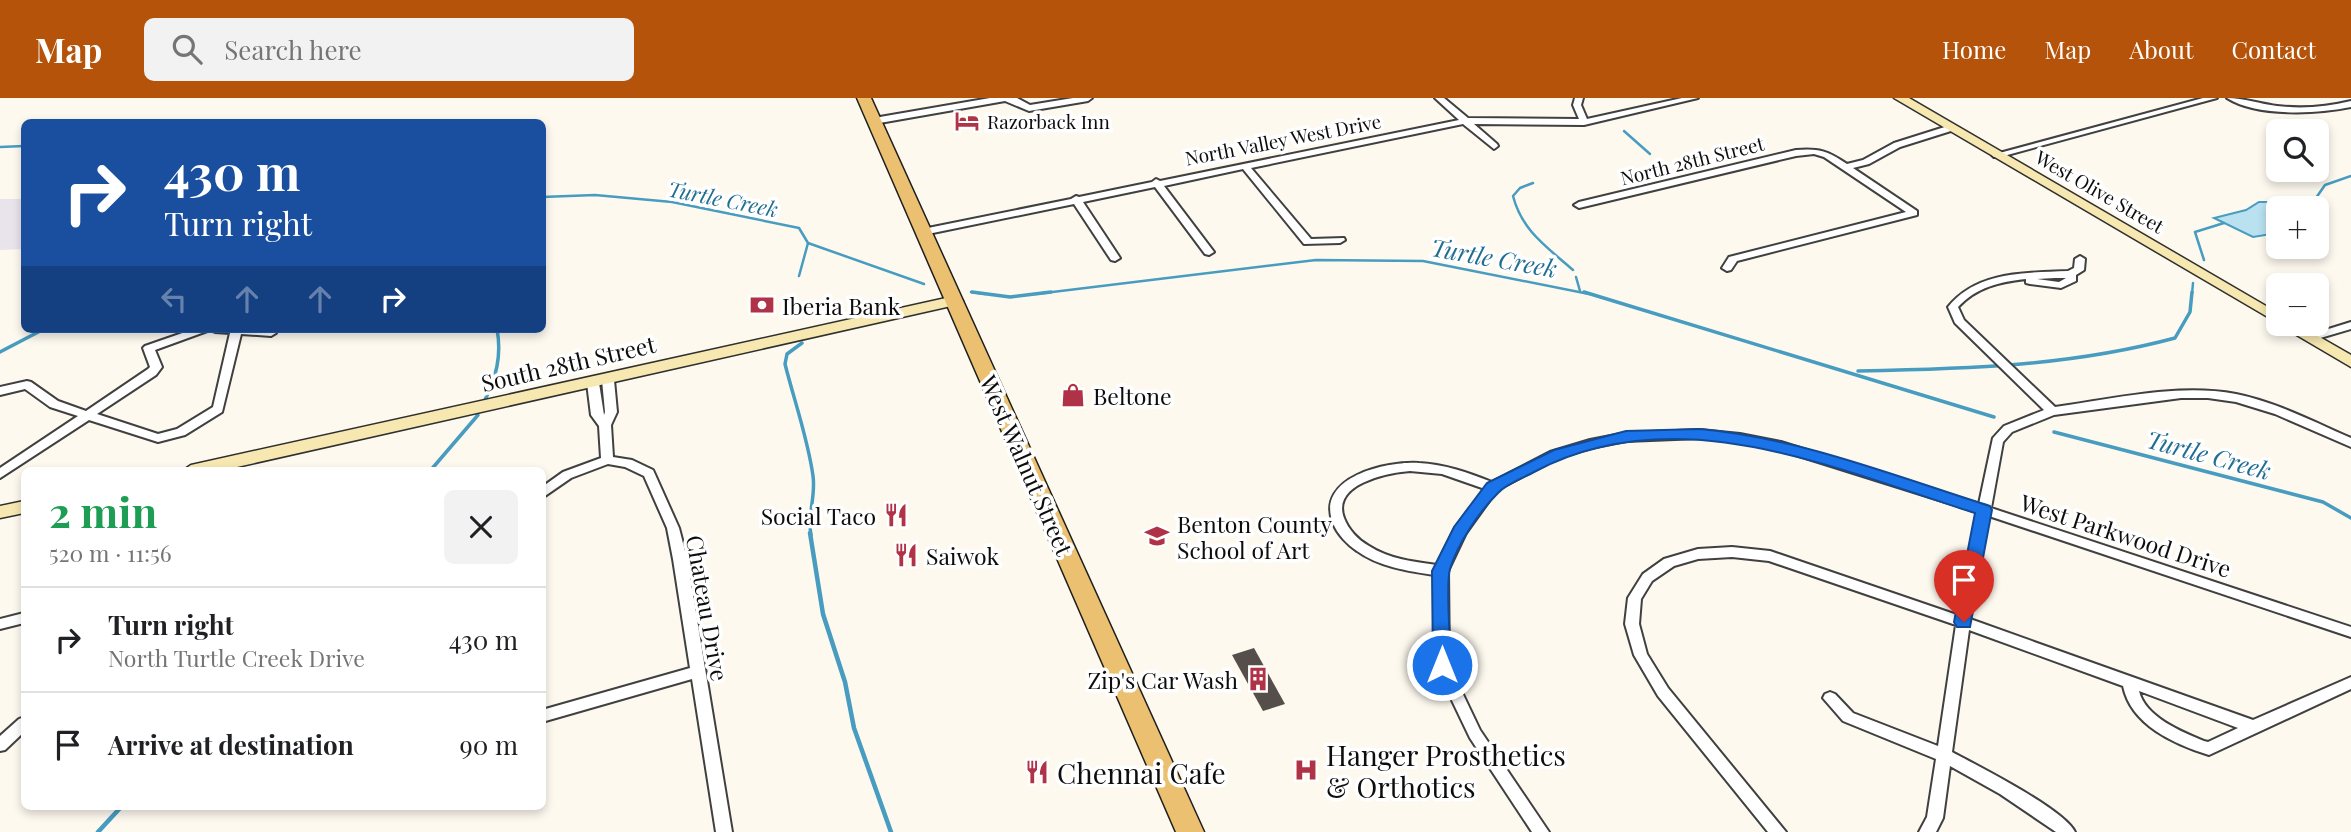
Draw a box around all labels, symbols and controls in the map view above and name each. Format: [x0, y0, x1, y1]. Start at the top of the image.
search box [144, 18, 634, 81]
text: Map [35, 27, 102, 71]
icon: search [168, 30, 206, 68]
text: Search here [224, 32, 362, 67]
text: Home [1942, 33, 2006, 65]
text: Map [2044, 33, 2091, 65]
text: About [2129, 33, 2193, 65]
text: Contact [2231, 33, 2316, 65]
hotel icon: Razorback Inn [953, 107, 981, 135]
street label: North Valley West Drive [1183, 107, 1383, 171]
place label: Razorback Inn [987, 108, 1110, 134]
map controls [2266, 119, 2329, 336]
button: search [2266, 119, 2329, 182]
street label: North 28th Street [1617, 130, 1767, 190]
text: 430 m [164, 138, 300, 203]
street label: West Olive Street [2030, 143, 2169, 239]
icon: right [49, 147, 140, 238]
water label: Turtle Creek [666, 174, 781, 222]
button: + [2266, 196, 2329, 259]
text: Turn right [164, 201, 312, 244]
water label: Turtle Creek [1428, 230, 1560, 284]
button: − [2266, 273, 2329, 336]
icon: left [155, 280, 193, 318]
icon: ahead [228, 280, 266, 318]
icon: ahead [301, 280, 339, 318]
icon: right [374, 280, 412, 318]
place label: Iberia Bank [782, 290, 901, 321]
bank icon: Iberia Bank [748, 291, 776, 319]
street label: South 28th Street [478, 328, 659, 398]
street label: West Walnut Street [973, 369, 1081, 561]
place label: Beltone [1093, 380, 1172, 411]
shop icon: Beltone [1059, 381, 1087, 409]
water label: Turtle Creek [2143, 422, 2275, 486]
text: 2 min [49, 483, 157, 539]
street label: West Parkwood Drive [2016, 486, 2235, 584]
button: close [444, 490, 518, 564]
place label: Social Taco [761, 500, 876, 531]
restaurant icon: Social Taco [882, 501, 910, 529]
place label: Benton County School of Art [1177, 508, 1333, 565]
school or university icon: Benton County School of Art [1143, 522, 1171, 550]
street label: Chateau Drive [680, 533, 736, 683]
text: 520 m · 11:56 [49, 537, 172, 568]
place label: Saiwok [926, 540, 999, 571]
restaurant icon: Saiwok [892, 541, 920, 569]
pin [1934, 550, 1994, 622]
icon: arrive [1945, 561, 1983, 599]
text: Turn right [108, 607, 234, 642]
icon: right [49, 621, 87, 659]
text: 430 m [449, 622, 518, 657]
position arrow [1405, 628, 1479, 702]
text: North Turtle Creek Drive [108, 642, 365, 673]
place label: Zip's Car Wash [1087, 664, 1238, 695]
building icon: Zip's Car Wash [1244, 665, 1272, 693]
icon: arrive [49, 726, 87, 764]
text: Arrive at destination [108, 727, 354, 762]
text: 90 m [460, 727, 518, 762]
place label: Hanger Prosthetics & Orthotics [1326, 736, 1566, 805]
place label: Chennai Cafe [1057, 754, 1226, 791]
hospital icon: Hanger Prosthetics & Orthotics [1292, 756, 1320, 784]
restaurant icon: Chennai Cafe [1023, 758, 1051, 786]

